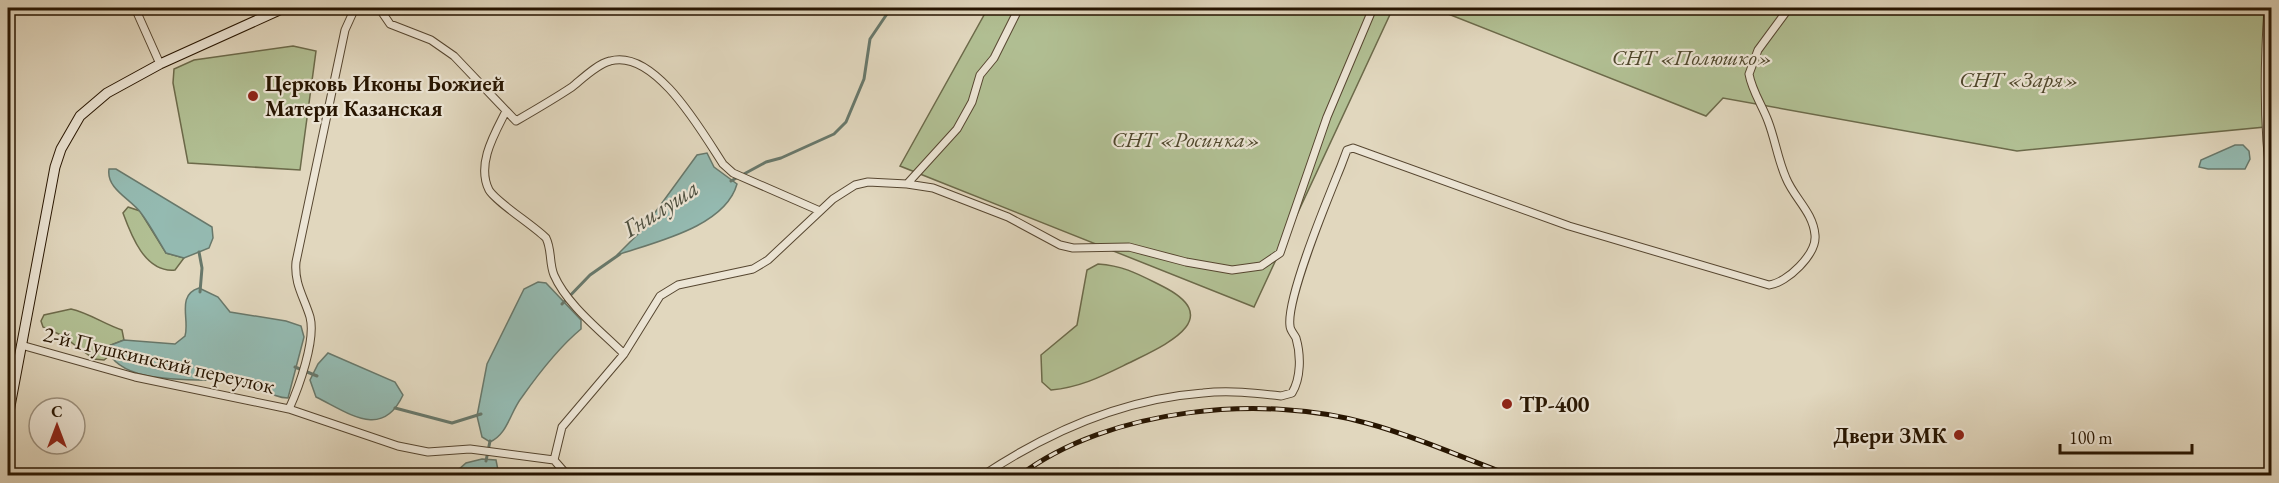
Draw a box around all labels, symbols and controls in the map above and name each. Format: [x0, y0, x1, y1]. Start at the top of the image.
park label: СНТ «Полюшко» [1612, 43, 1772, 72]
park label: СНТ «Заря» [1959, 65, 2079, 94]
place label: Церковь Иконы Божией Матери Казанская [265, 69, 505, 123]
marker: Церковь Иконы Божией Матери Казанская [246, 89, 260, 103]
park label: СНТ «Росинка» [1112, 125, 1260, 154]
water label: Гнилуша [615, 172, 704, 245]
street label: 2-й Пушкинский переулок [40, 319, 278, 401]
place label: ТР-400 [1519, 390, 1590, 419]
north arrow [27, 396, 87, 456]
marker: ТР-400 [1500, 397, 1514, 411]
text: С [51, 401, 63, 422]
scale bar [2060, 417, 2192, 455]
place label: Двери ЗМК [1833, 421, 1948, 450]
text: 100 m [2069, 426, 2113, 449]
marker: Двери ЗМК [1952, 428, 1966, 442]

